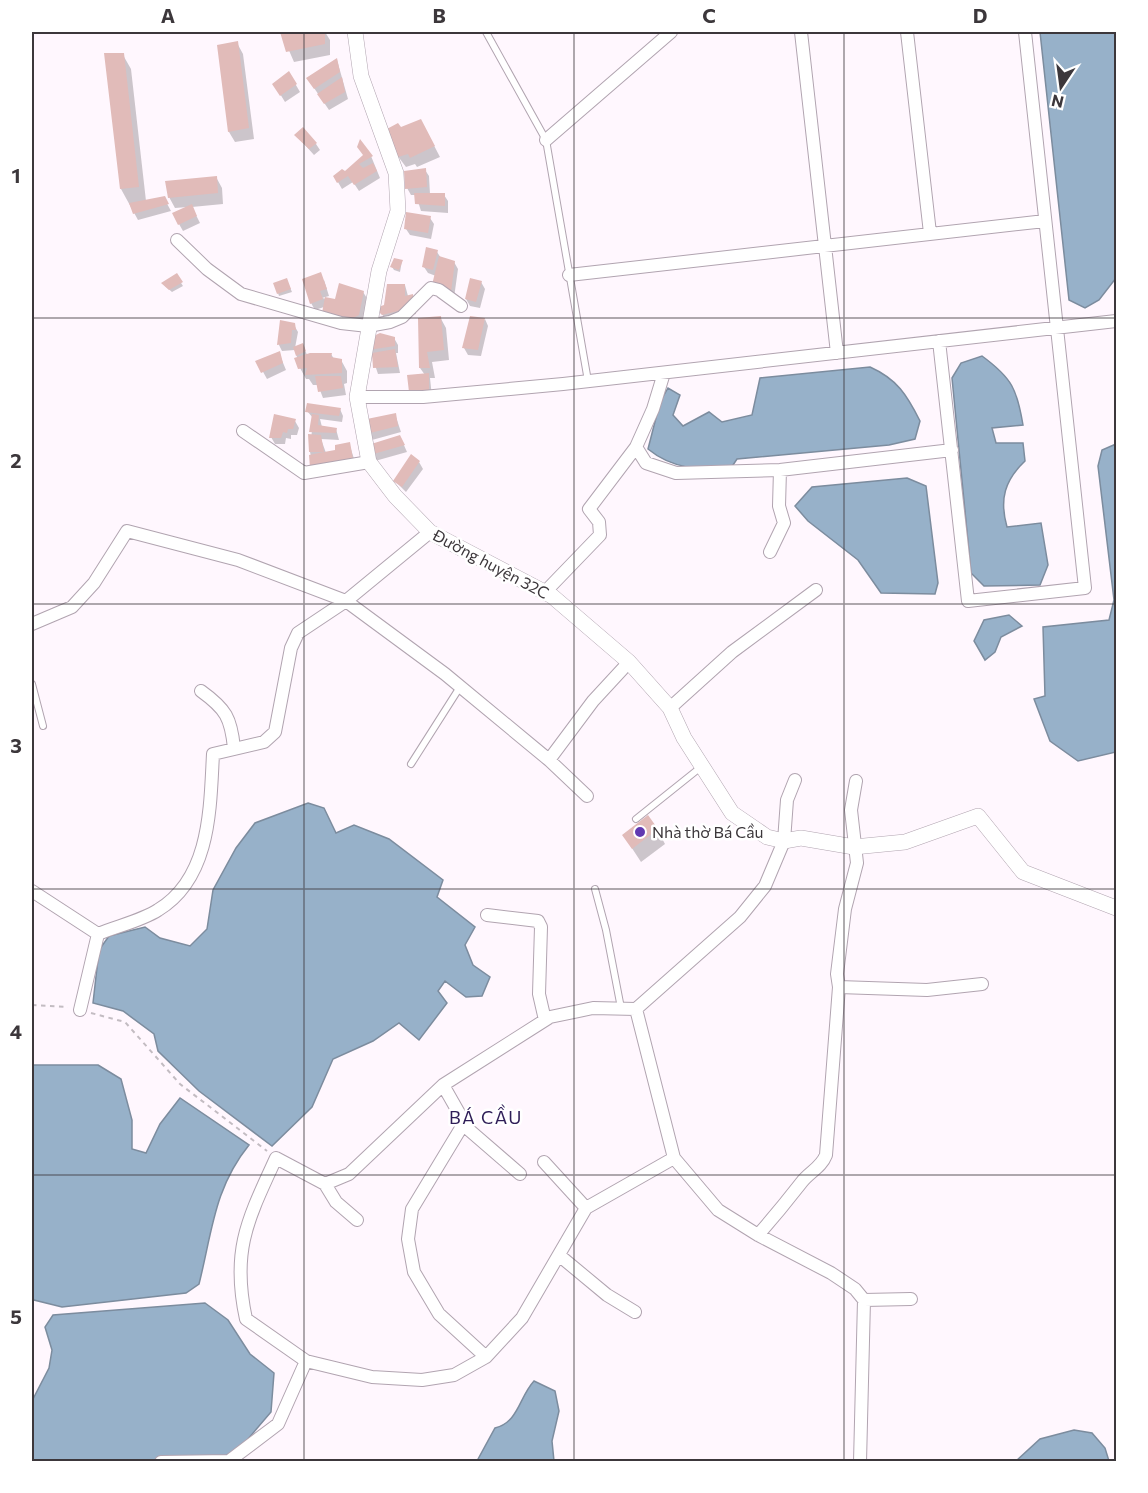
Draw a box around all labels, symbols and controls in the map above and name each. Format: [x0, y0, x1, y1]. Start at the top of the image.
text: A [161, 3, 175, 27]
text: B [432, 3, 446, 27]
text: C [702, 3, 716, 27]
text: D [973, 3, 987, 27]
north arrow [1031, 57, 1091, 117]
text: N [1050, 91, 1065, 113]
text: 1 [11, 163, 21, 187]
text: 2 [10, 448, 22, 472]
street label: Đường huyện 32C [429, 525, 553, 602]
text: 3 [10, 733, 22, 757]
place label: Nhà thờ Bá Cầu [652, 822, 763, 841]
marker: Nhà thờ Bá Cầu [633, 825, 647, 839]
text: 4 [10, 1019, 22, 1043]
district label: BÁ CẦU [449, 1104, 523, 1128]
text: 5 [10, 1304, 22, 1328]

